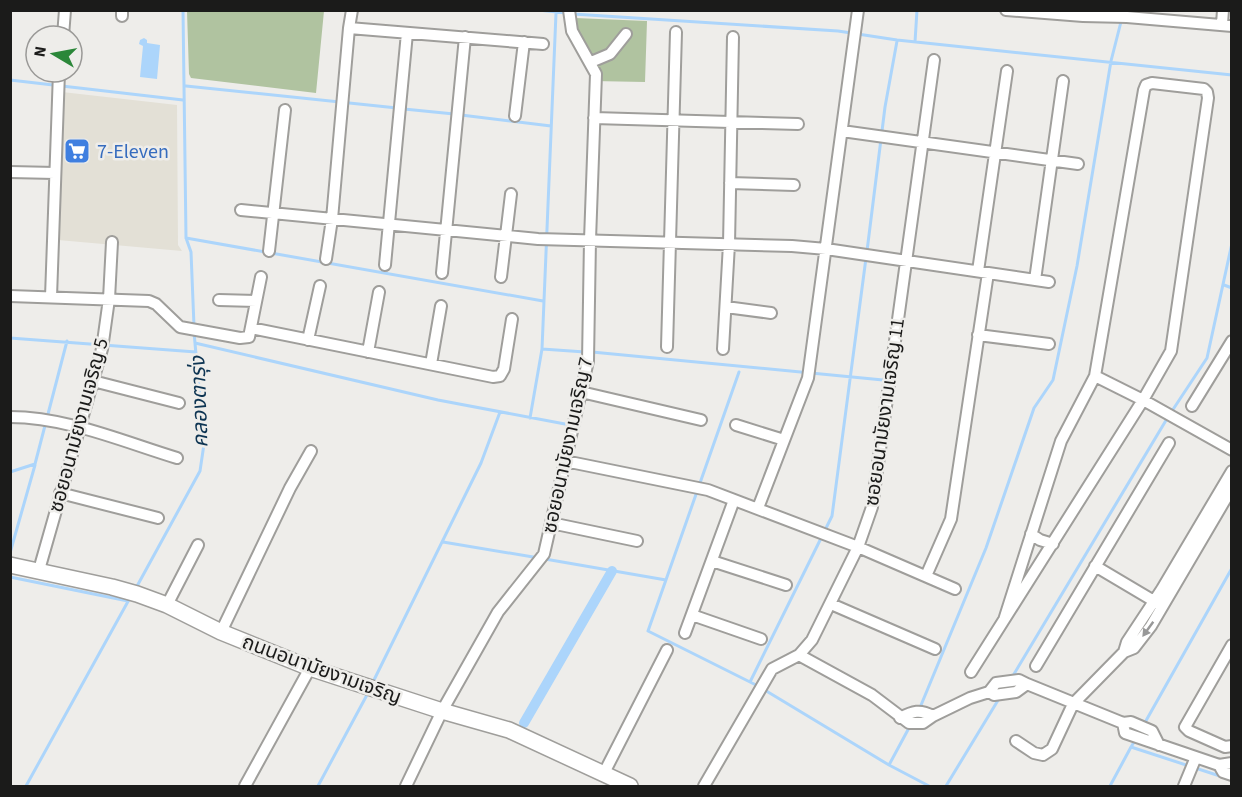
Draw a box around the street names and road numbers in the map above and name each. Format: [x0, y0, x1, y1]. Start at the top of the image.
street label: ซอยอนามัยงามเจริญ 11 [858, 316, 912, 508]
street label: ซอยอนามัยงามเจริญ 5 [42, 335, 116, 516]
street label: ซอยอนามัยงามเจริญ 7 [536, 354, 600, 536]
street label: ถนนอนามัยงามเจริญ [238, 628, 405, 712]

